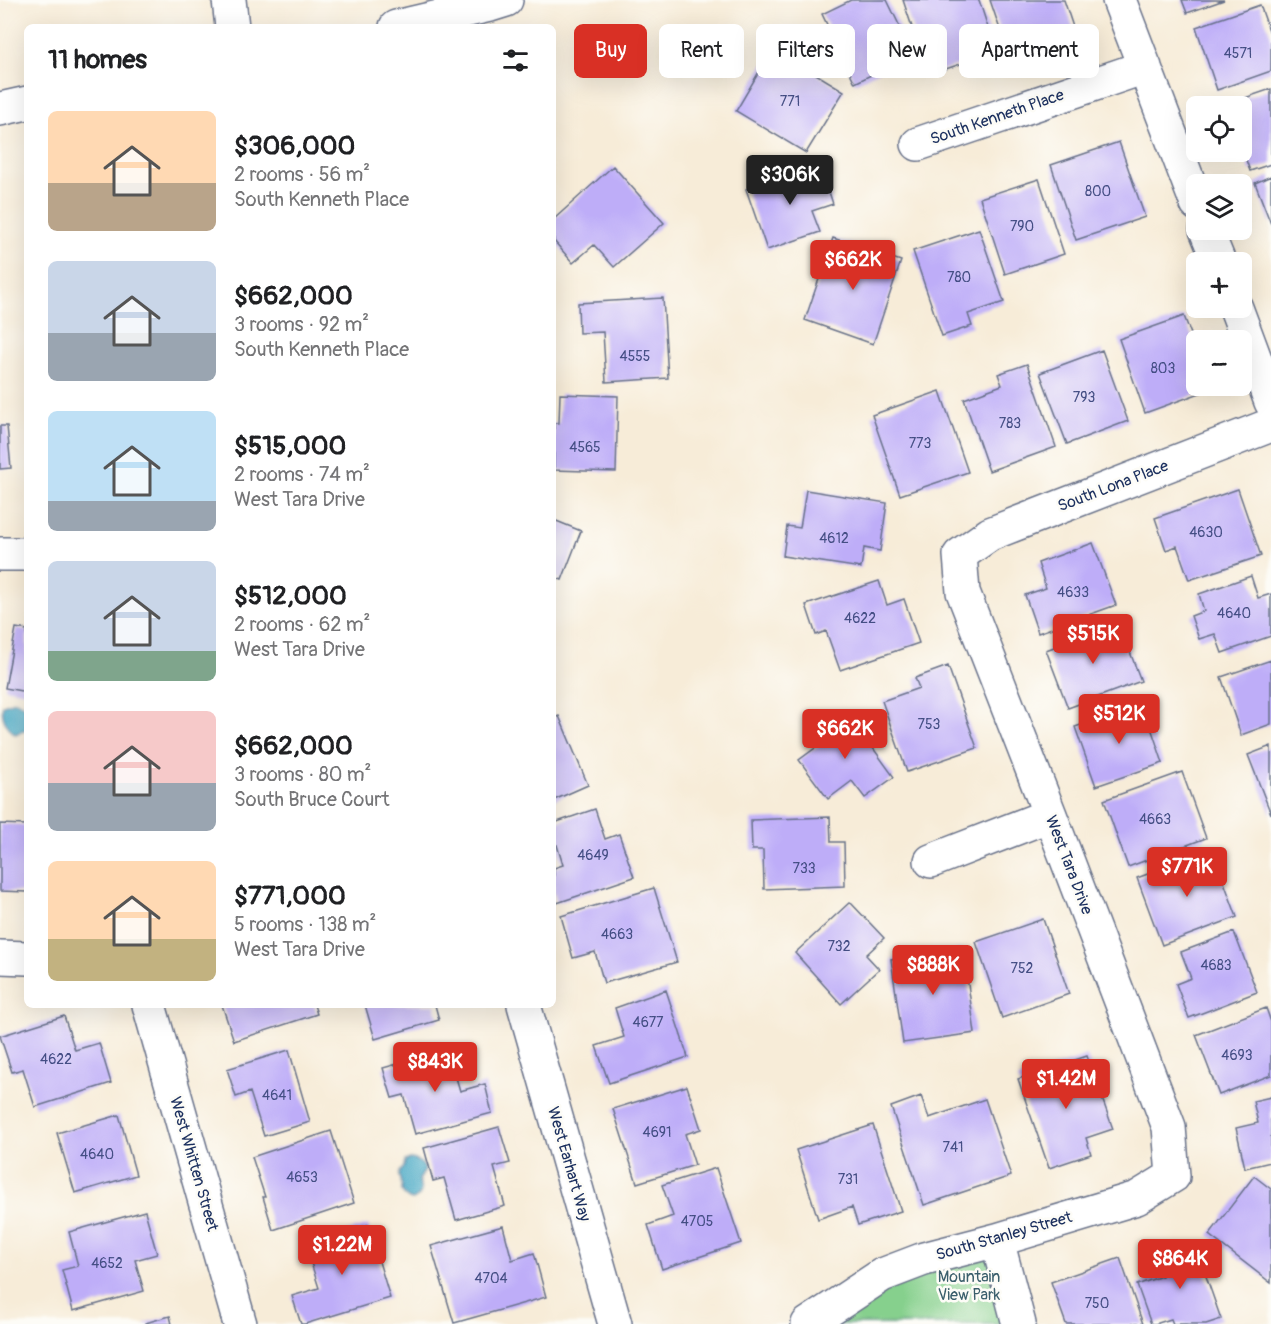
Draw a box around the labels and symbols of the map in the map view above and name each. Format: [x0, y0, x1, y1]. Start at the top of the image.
house number: 4571 [1224, 45, 1252, 62]
street label: South Kenneth Place [927, 85, 1067, 149]
house number: 771 [780, 93, 800, 110]
pin: $306K [748, 155, 832, 206]
house number: 800 [1085, 183, 1111, 200]
house number: 790 [1010, 218, 1034, 235]
pin: $662K [811, 240, 895, 291]
house number: 780 [947, 269, 971, 286]
house number: 4555 [620, 348, 650, 365]
house number: 803 [1151, 360, 1175, 377]
house number: 793 [1073, 389, 1095, 406]
house number: 783 [999, 415, 1021, 432]
house number: 773 [909, 435, 931, 452]
house number: 4565 [569, 439, 601, 456]
street label: South Lona Place [1055, 456, 1171, 516]
house number: 4630 [1189, 524, 1223, 541]
house number: 4612 [819, 530, 849, 547]
house number: 4633 [1057, 584, 1089, 601]
house number: 4640 [1217, 605, 1251, 622]
house number: 4622 [844, 610, 876, 627]
pin: $515K [1051, 614, 1135, 665]
pin: $512K [1077, 694, 1161, 745]
pin: $662K [803, 709, 887, 760]
house number: 753 [918, 716, 941, 733]
house number: 4663 [1139, 811, 1171, 828]
street label: West Tara Drive [1041, 813, 1097, 918]
house number: 4649 [577, 847, 609, 864]
pin: $771K [1145, 847, 1229, 898]
house number: 733 [792, 860, 816, 877]
house number: 4663 [601, 926, 633, 943]
house number: 732 [827, 938, 851, 955]
pin: $888K [891, 945, 975, 996]
house number: 4683 [1200, 957, 1232, 974]
house number: 752 [1011, 960, 1034, 977]
house number: 4677 [633, 1014, 664, 1031]
pin: $843K [393, 1042, 477, 1093]
house number: 4693 [1221, 1047, 1253, 1064]
house number: 4622 [40, 1051, 72, 1068]
pin: $1.42M [1017, 1059, 1115, 1110]
house number: 4641 [262, 1087, 292, 1104]
street label: West Whitten Street [165, 1094, 223, 1234]
street label: West Earhart Way [543, 1104, 595, 1224]
house number: 4691 [643, 1124, 671, 1141]
house number: 741 [943, 1139, 964, 1156]
house number: 4640 [80, 1146, 114, 1163]
house number: 4653 [286, 1169, 318, 1186]
house number: 731 [838, 1171, 858, 1188]
street label: South Stanley Street [934, 1207, 1075, 1265]
house number: 4705 [681, 1213, 713, 1230]
pin: $1.22M [293, 1225, 391, 1276]
pin: $864K [1138, 1239, 1222, 1290]
house number: 4652 [91, 1255, 123, 1272]
park label: Mountain View Park [938, 1267, 1001, 1305]
house number: 4704 [474, 1270, 508, 1287]
house number: 750 [1085, 1295, 1109, 1312]

